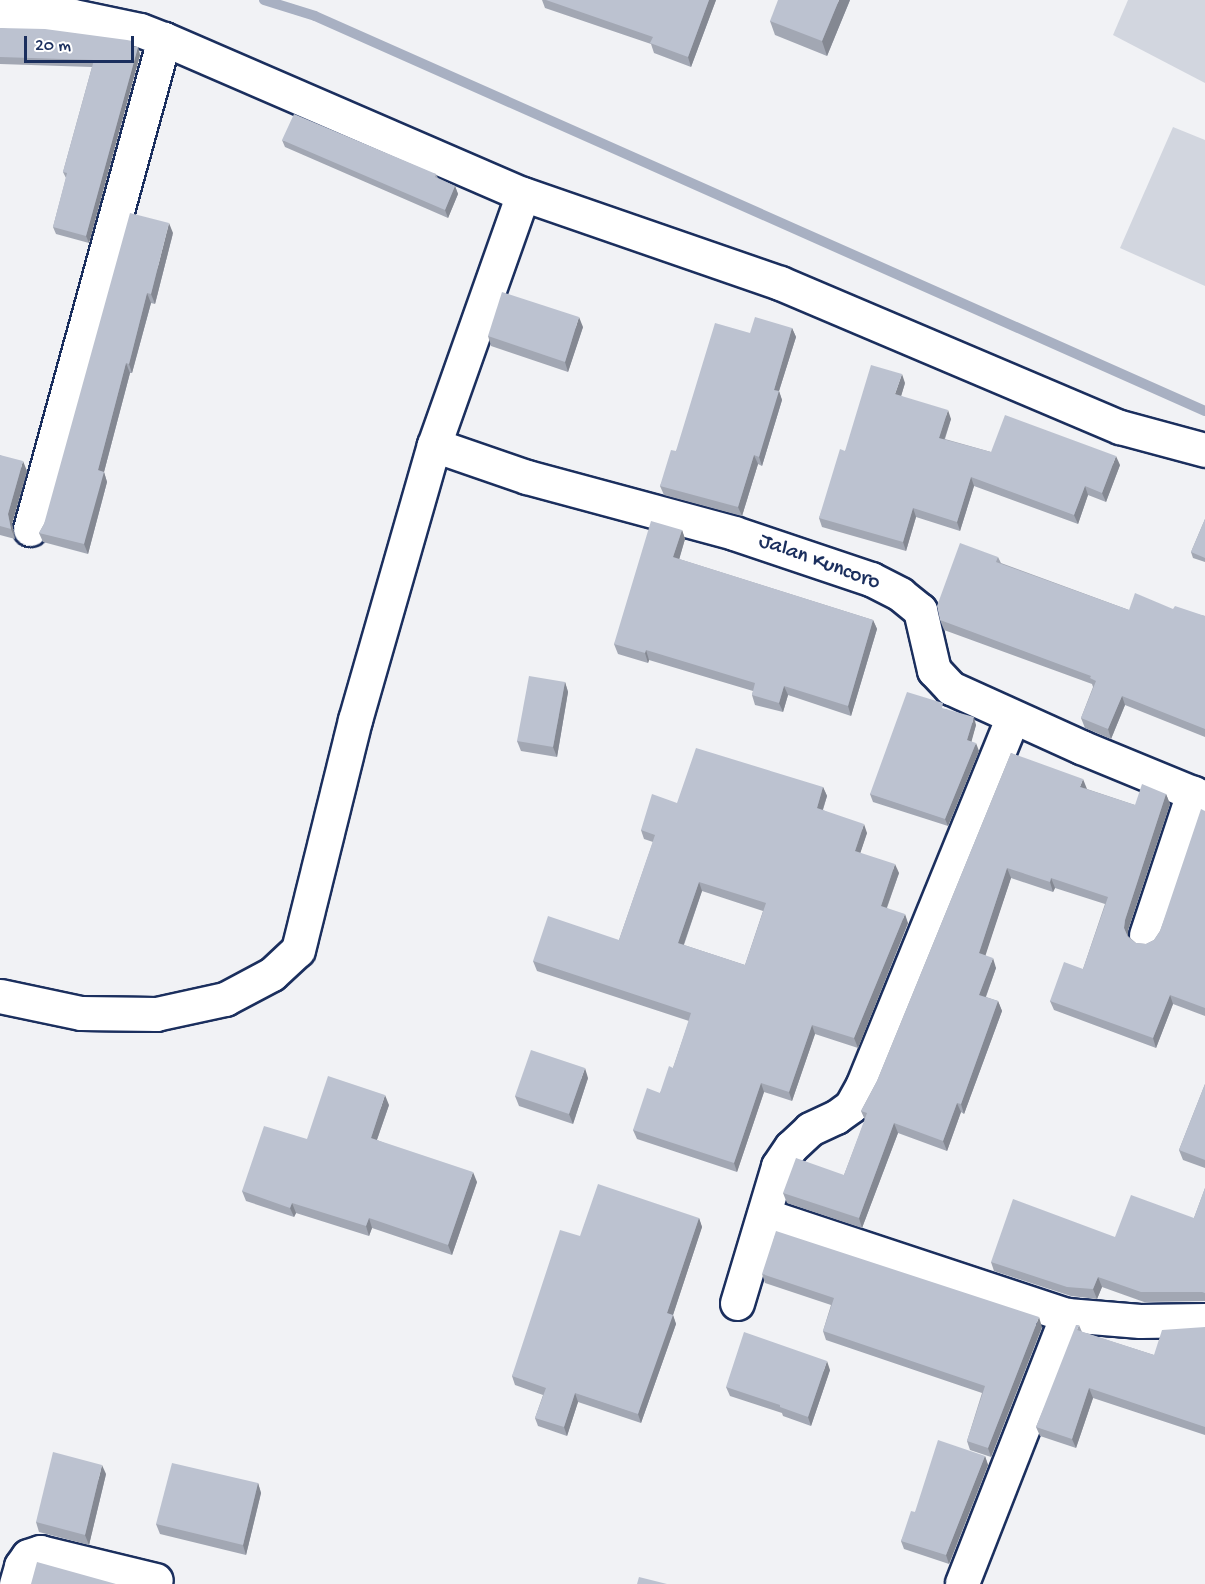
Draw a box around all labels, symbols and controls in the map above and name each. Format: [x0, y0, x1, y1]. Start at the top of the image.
scale bar [27, 24, 136, 62]
text: 20 m [35, 36, 71, 57]
street label: Jalan Kuncoro [755, 529, 883, 597]

